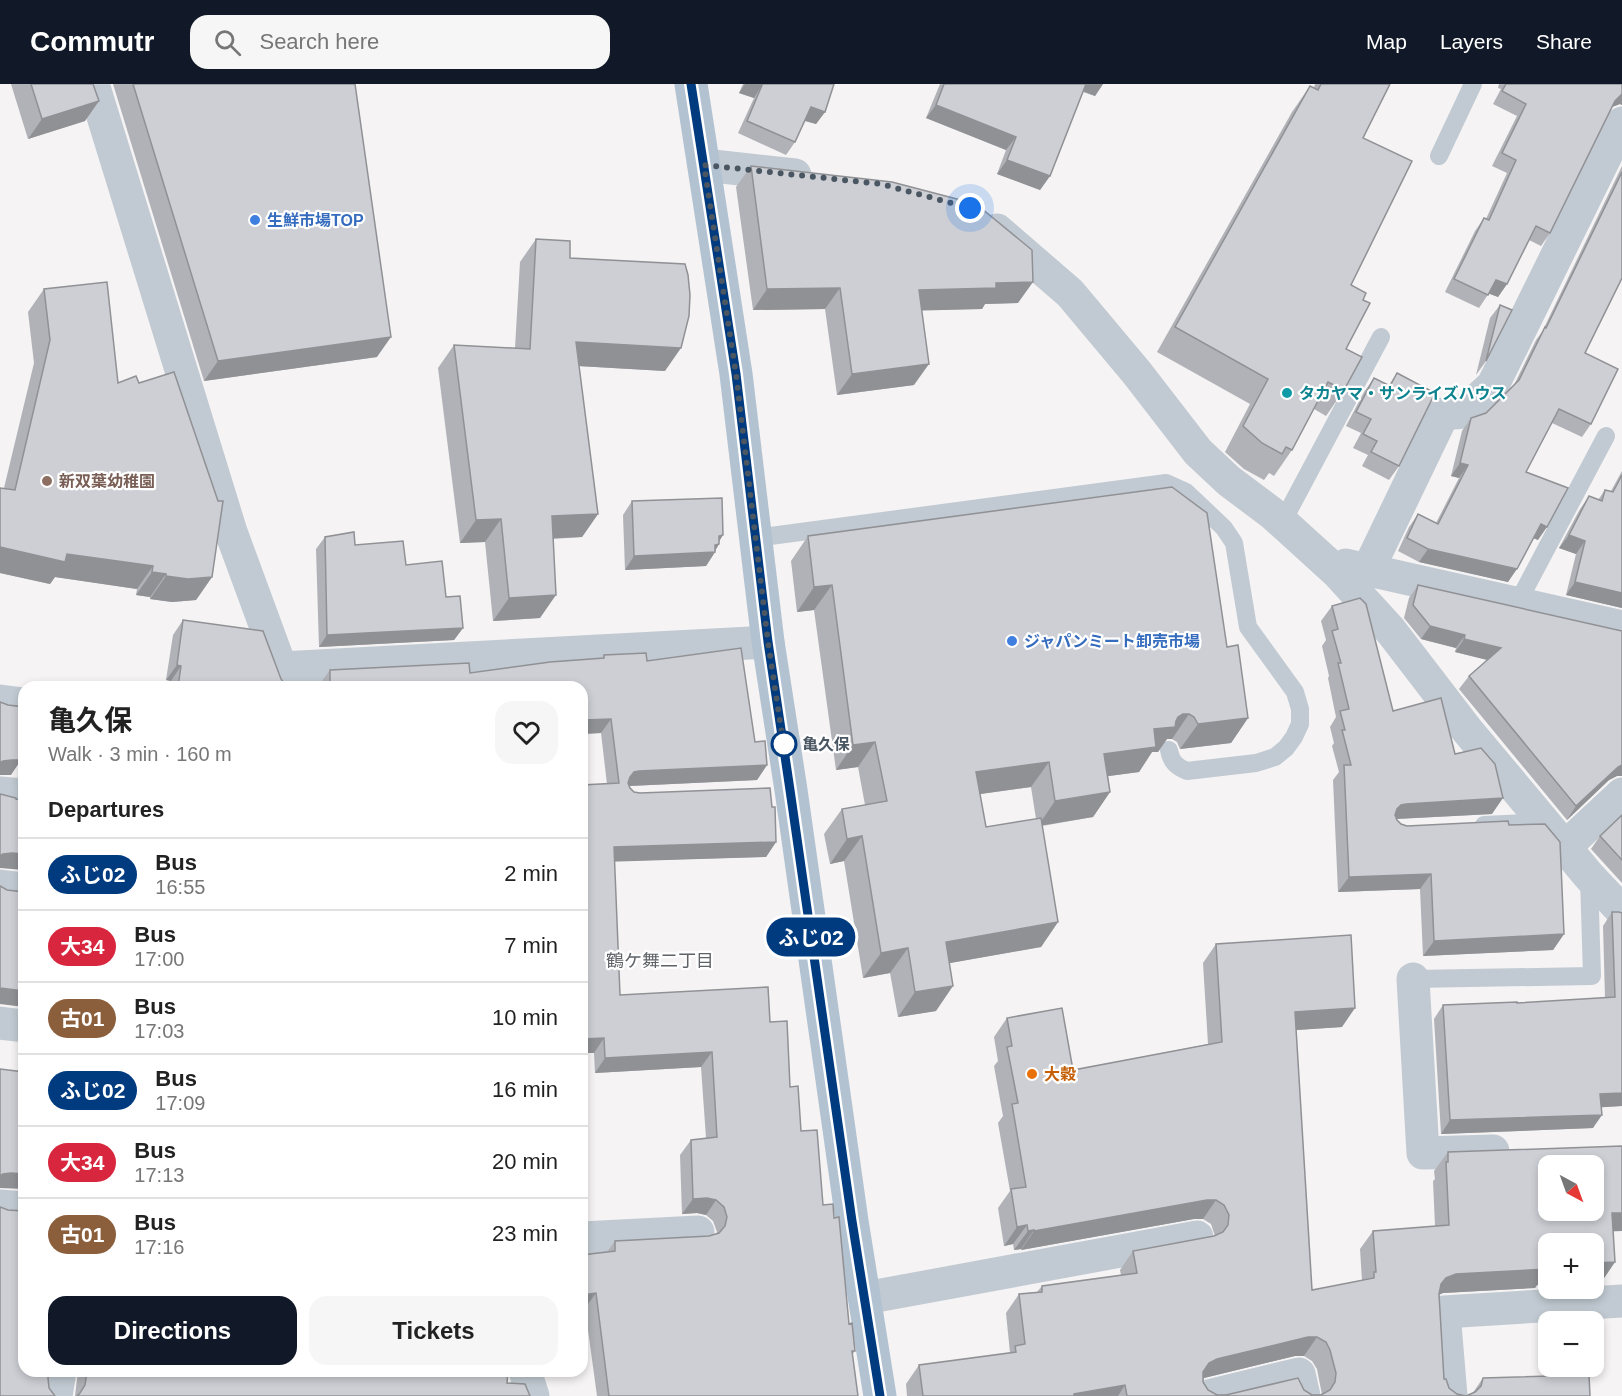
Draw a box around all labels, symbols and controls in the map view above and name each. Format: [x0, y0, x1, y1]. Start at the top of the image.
search box [190, 15, 610, 69]
text: Commutr [30, 26, 154, 57]
icon: search [211, 26, 244, 59]
text: Search here [259, 29, 379, 54]
text: Map [1366, 30, 1407, 53]
text: Layers [1440, 30, 1503, 53]
text: Share [1536, 30, 1592, 53]
your location [955, 193, 985, 223]
place label: 生鮮市場TOP [267, 212, 364, 229]
marker: 生鮮市場TOP [248, 213, 262, 227]
place label: タカヤマ・サンライズハウス [1299, 385, 1507, 402]
marker: タカヤマ・サンライズハウス [1280, 386, 1294, 400]
place label: 新双葉幼稚園 [59, 473, 155, 490]
marker: 新双葉幼稚園 [40, 474, 54, 488]
place label: ジャパンミート卸売市場 [1024, 633, 1200, 650]
marker: ジャパンミート卸売市場 [1005, 634, 1019, 648]
button: heart [495, 701, 558, 764]
text: 亀久保 [48, 705, 132, 736]
marker: 亀久保 [771, 731, 797, 757]
place label: 亀久保 [802, 736, 850, 753]
text: Walk · 3 min · 160 m [48, 743, 232, 765]
text: Departures [48, 797, 164, 822]
text: Bus [155, 850, 197, 875]
text: 2 min [504, 861, 558, 886]
text: ふじ02 [60, 863, 125, 886]
text: 16:55 [155, 876, 205, 898]
line badge: ふじ02 [769, 918, 853, 956]
text: Bus [134, 922, 176, 947]
text: ふじ02 [778, 926, 844, 949]
text: 7 min [504, 933, 558, 958]
text: 大34 [60, 935, 104, 958]
text: 17:00 [134, 948, 184, 970]
district label: 鶴ケ舞二丁目 [606, 951, 714, 971]
text: Bus [134, 994, 176, 1019]
text: 10 min [492, 1005, 558, 1030]
text: 古01 [60, 1007, 104, 1030]
text: 17:03 [134, 1020, 184, 1042]
text: Bus [155, 1066, 197, 1091]
place label: 大穀 [1044, 1066, 1076, 1083]
marker: 大穀 [1025, 1067, 1039, 1081]
text: 16 min [492, 1077, 558, 1102]
text: ふじ02 [60, 1079, 125, 1102]
text: 17:09 [155, 1092, 205, 1114]
text: Bus [134, 1138, 176, 1163]
text: 20 min [492, 1149, 558, 1174]
text: 大34 [60, 1151, 104, 1174]
north arrow [1538, 1155, 1604, 1221]
map controls [1538, 1155, 1604, 1377]
text: 17:13 [134, 1164, 184, 1186]
text: Bus [134, 1210, 176, 1235]
text: 23 min [492, 1221, 558, 1246]
text: 古01 [60, 1223, 104, 1246]
button: + [1538, 1233, 1604, 1299]
text: 17:16 [134, 1236, 184, 1258]
button: Directions [48, 1296, 297, 1365]
button: Tickets [309, 1296, 558, 1365]
button: − [1538, 1311, 1604, 1377]

